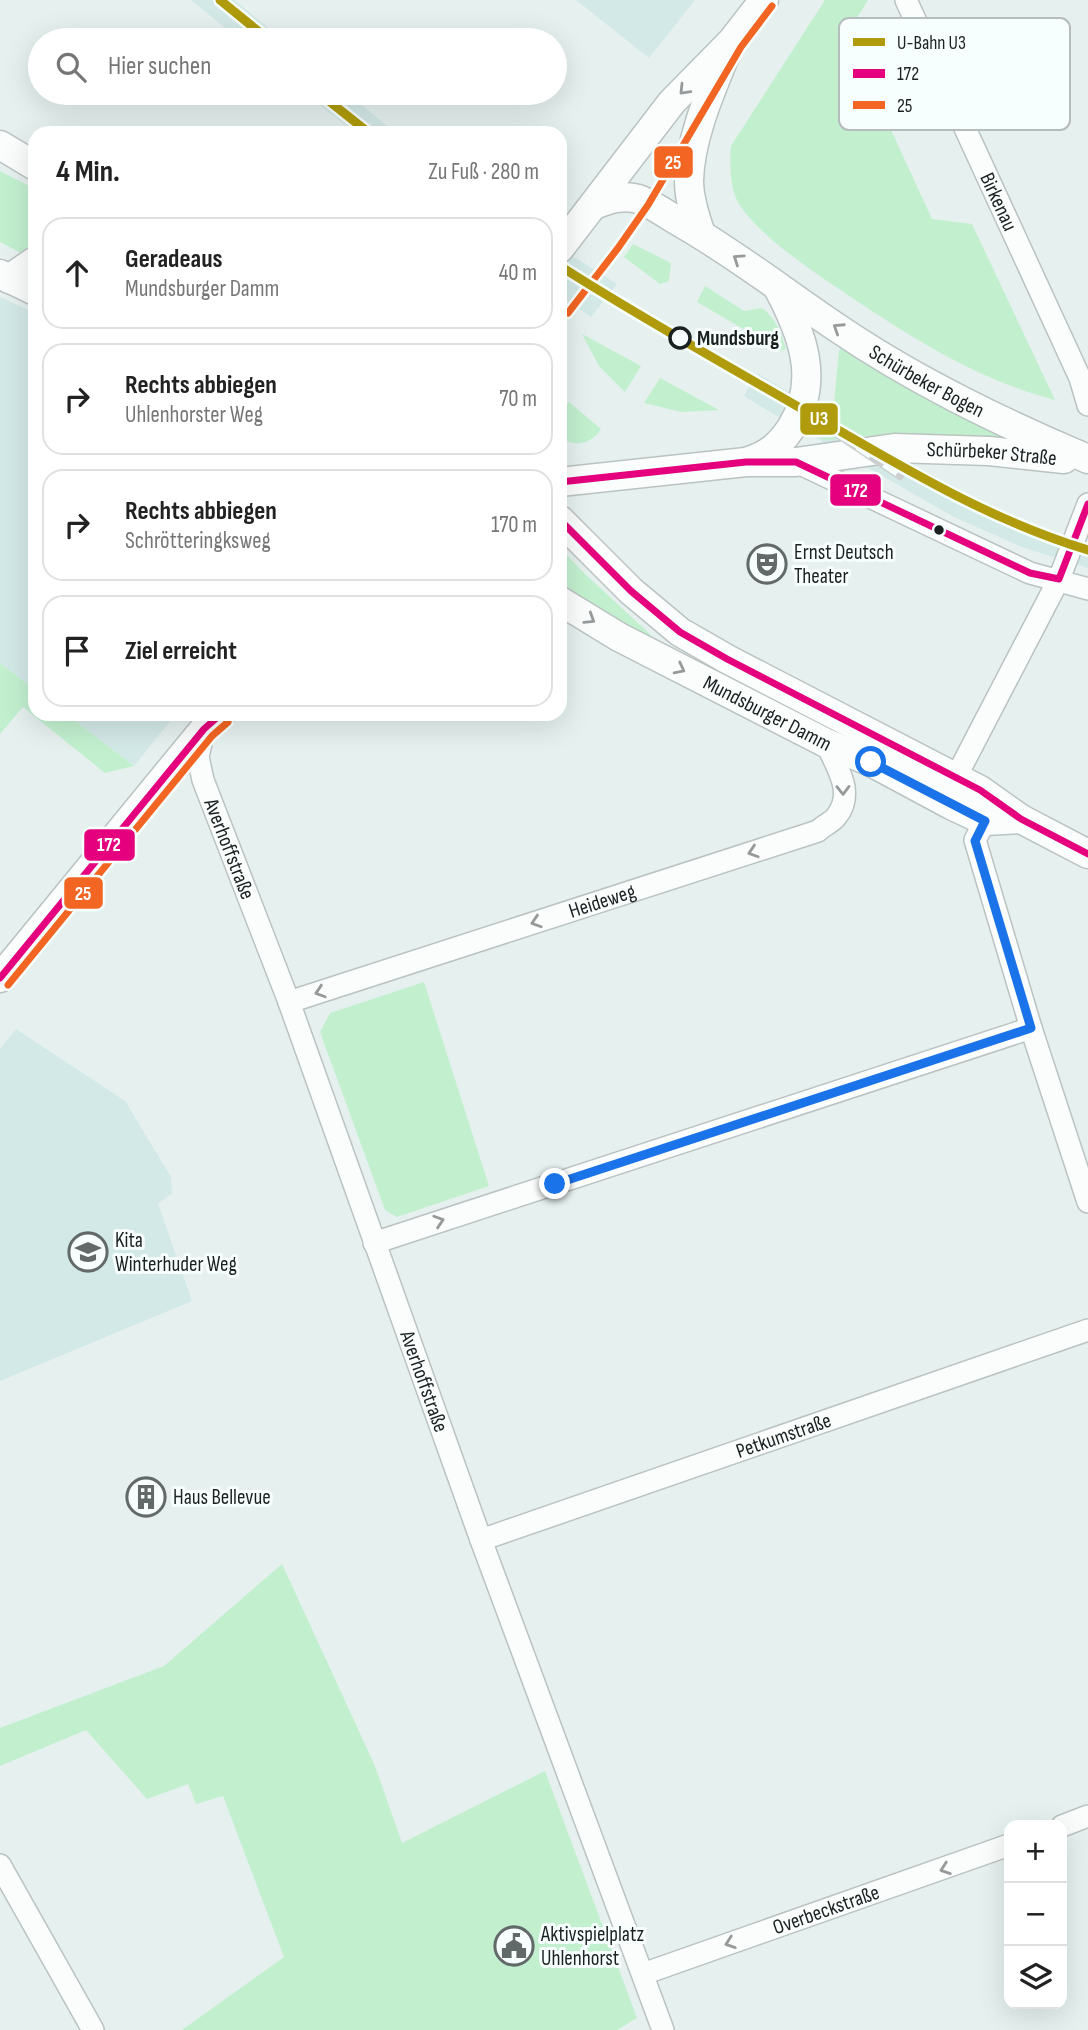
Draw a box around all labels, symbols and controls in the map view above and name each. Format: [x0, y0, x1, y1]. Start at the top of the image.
legend [839, 18, 1070, 130]
search box [28, 28, 567, 105]
text: U-Bahn U3 [897, 32, 966, 55]
icon: search [52, 48, 90, 86]
text: Hier suchen [108, 51, 211, 82]
text: 172 [897, 63, 919, 86]
one-way arrow [679, 81, 692, 94]
text: 25 [897, 95, 912, 118]
line badge: 25 [653, 145, 694, 179]
text: 25 [665, 152, 681, 175]
text: 4 Min. [56, 154, 120, 190]
text: Zu Fuß · 280 m [428, 158, 539, 186]
street label: Birkenau [975, 169, 1023, 235]
text: Geradeaus [125, 244, 223, 275]
icon: ahead [58, 254, 96, 292]
one-way arrow [733, 254, 746, 267]
text: 40 m [499, 259, 537, 287]
text: Mundsburger Damm [125, 275, 279, 303]
one-way arrow [833, 323, 846, 336]
place label: Mundsburg [697, 326, 779, 351]
marker: Mundsburg [669, 327, 691, 349]
street label: Schürbeker Bogen [864, 339, 988, 423]
text: Rechts abbiegen [125, 370, 277, 401]
icon: right [58, 380, 96, 418]
text: 70 m [499, 385, 537, 413]
text: Uhlenhorster Weg [125, 401, 263, 429]
line badge: U3 [799, 402, 839, 436]
text: U3 [810, 408, 828, 431]
street label: Schürbeker Straße [926, 437, 1058, 471]
line badge: 172 [829, 473, 882, 507]
text: 172 [844, 480, 868, 503]
text: Rechts abbiegen [125, 496, 277, 527]
icon: right [58, 506, 96, 544]
text: 170 m [491, 511, 537, 539]
unlabelled marker [932, 523, 946, 537]
text: Schrötteringksweg [125, 527, 271, 555]
place label: Ernst Deutsch Theater [794, 540, 894, 589]
theatre icon: Ernst Deutsch Theater [746, 543, 788, 585]
one-way arrow [582, 611, 595, 624]
icon: arrive [58, 632, 96, 670]
text: Ziel erreicht [125, 636, 237, 667]
one-way arrow [673, 660, 685, 674]
street label: Mundsburger Damm [699, 670, 836, 756]
route start [855, 746, 886, 777]
one-way arrow [835, 785, 850, 796]
street label: Averhoffstraße [199, 794, 260, 903]
line badge: 172 [83, 828, 136, 862]
text: 172 [97, 834, 121, 857]
one-way arrow [747, 844, 760, 858]
line badge: 25 [63, 876, 104, 910]
street label: Heideweg [566, 878, 639, 923]
text: 25 [75, 883, 91, 906]
one-way arrow [531, 913, 543, 928]
one-way arrow [314, 983, 326, 998]
route end [539, 1168, 570, 1199]
one-way arrow [433, 1215, 445, 1230]
place label: Kita Winterhuder Weg [115, 1228, 237, 1277]
school or university icon: Kita Winterhuder Weg [67, 1231, 109, 1273]
street label: Averhoffstraße [394, 1326, 454, 1435]
street label: Petkumstraße [733, 1407, 834, 1463]
building icon: Haus Bellevue [125, 1476, 167, 1518]
place label: Haus Bellevue [173, 1485, 271, 1510]
map controls [1004, 1820, 1067, 2009]
button: + [1004, 1820, 1067, 1883]
one-way arrow [940, 1861, 952, 1875]
street label: Overbeckstraße [769, 1879, 883, 1940]
button: − [1004, 1883, 1067, 1946]
place label: Aktivspielplatz Uhlenhorst [540, 1922, 644, 1971]
public building icon: Aktivspielplatz Uhlenhorst [493, 1925, 535, 1967]
one-way arrow [725, 1935, 737, 1949]
button: layers [1004, 1946, 1067, 2009]

